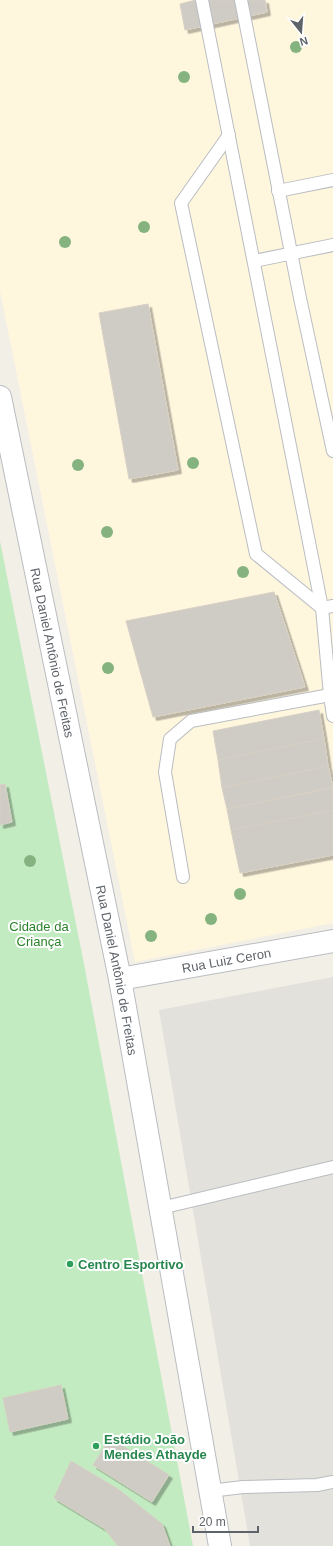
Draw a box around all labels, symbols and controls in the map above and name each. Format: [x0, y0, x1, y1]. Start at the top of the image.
north arrow [281, 12, 321, 52]
text: N [298, 35, 309, 48]
street label: Rua Daniel Antônio de Freitas [27, 567, 77, 739]
street label: Rua Daniel Antônio de Freitas [93, 884, 140, 1057]
park label: Cidade da Criança [9, 919, 69, 949]
street label: Rua Luiz Ceron [181, 945, 272, 976]
place label: Centro Esportivo [78, 1257, 184, 1272]
marker: Centro Esportivo [65, 1259, 75, 1269]
place label: Estádio João Mendes Athayde [104, 1432, 207, 1462]
marker: Estádio João Mendes Athayde [91, 1441, 101, 1451]
scale bar [193, 1508, 258, 1534]
text: 20 m [199, 1515, 226, 1529]

